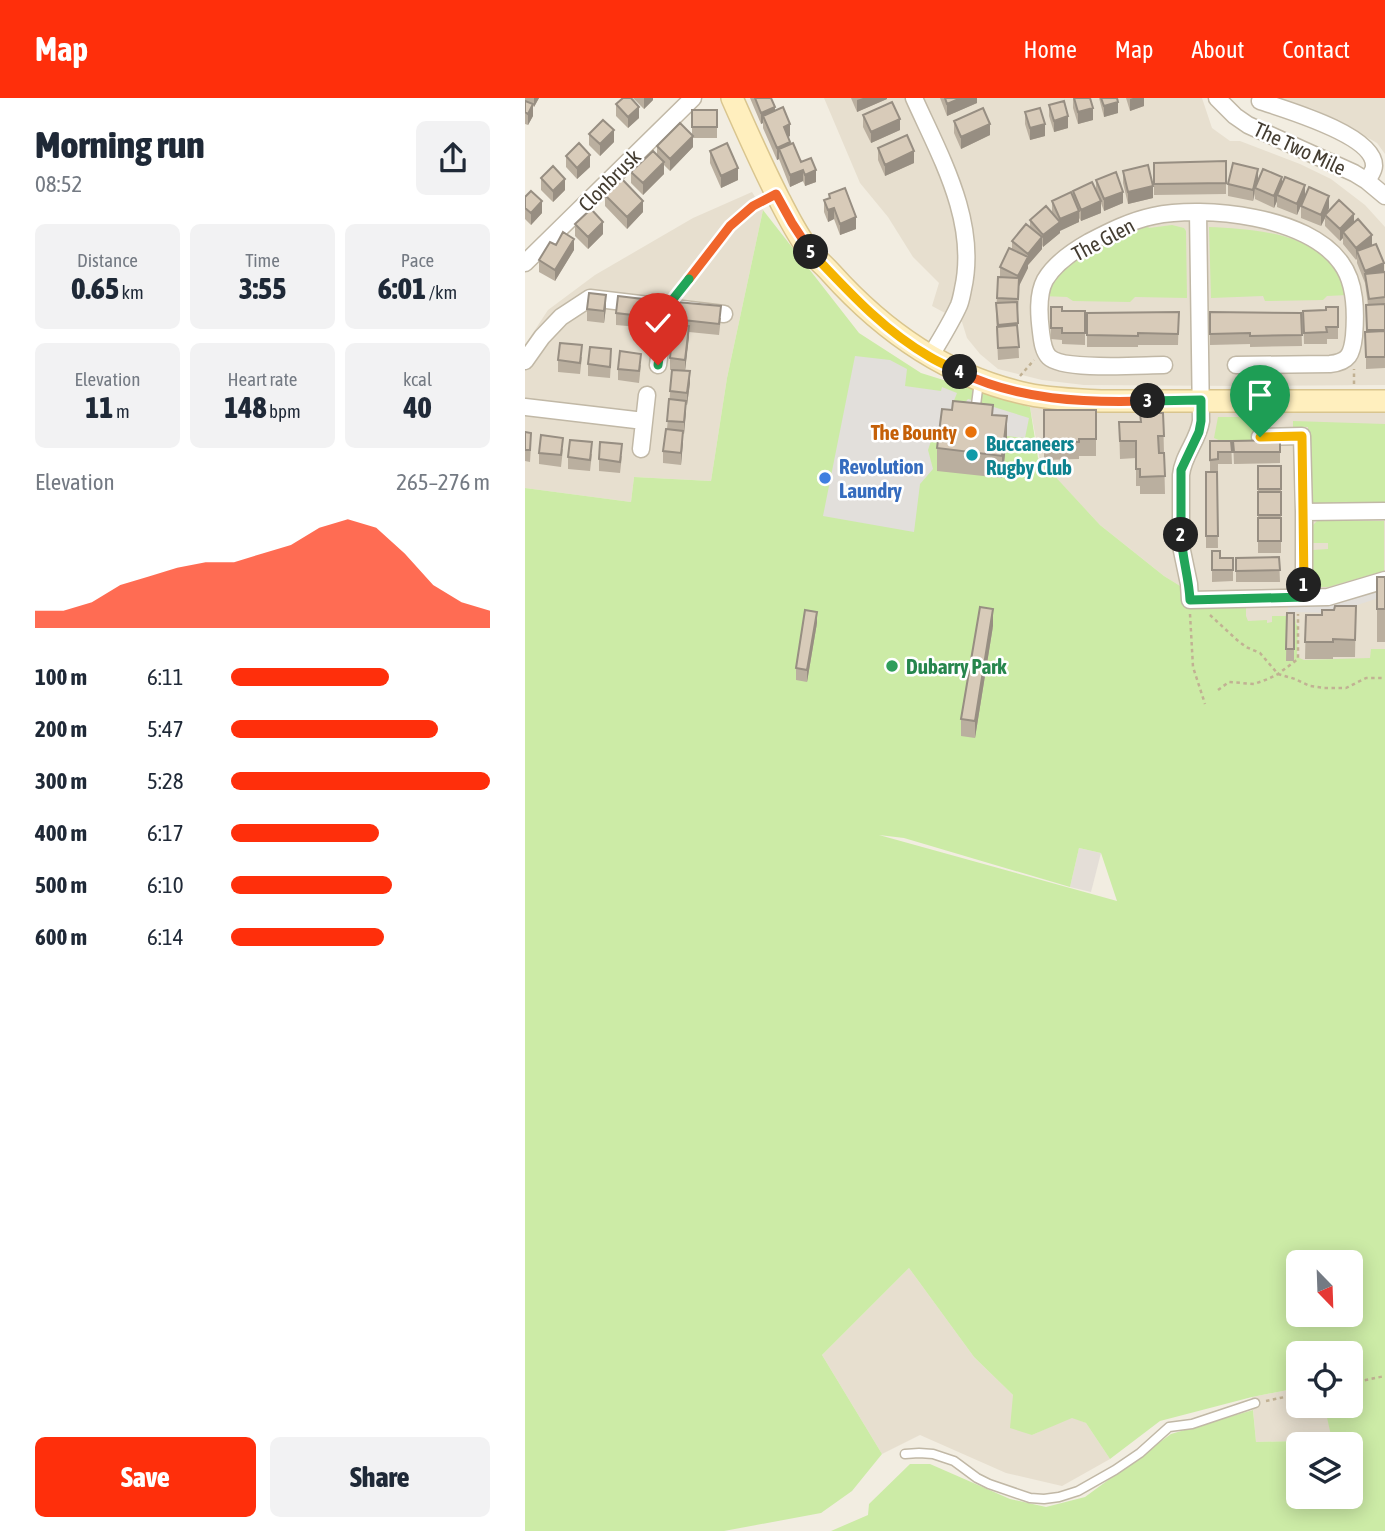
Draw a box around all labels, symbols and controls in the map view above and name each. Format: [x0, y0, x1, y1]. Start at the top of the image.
text: Map [35, 30, 88, 68]
text: Home [1023, 36, 1077, 63]
text: Map [1115, 36, 1153, 63]
text: About [1191, 36, 1244, 63]
text: Contact [1282, 36, 1350, 63]
street label: The Two Mile [1250, 116, 1350, 180]
button: share [416, 121, 490, 195]
text: Morning run [35, 123, 205, 166]
street label: Clonbrusk [573, 144, 645, 216]
text: 08:52 [35, 171, 82, 197]
street label: The Glen [1068, 213, 1138, 265]
pin: 5 [793, 234, 829, 270]
text: 5 [806, 240, 815, 262]
text: Distance [77, 249, 138, 271]
text: Time [245, 249, 280, 271]
text: Pace [401, 249, 434, 271]
text: 0.65 [71, 271, 119, 305]
text: 3:55 [239, 271, 286, 305]
text: 6:01 [378, 271, 426, 305]
text: km [119, 281, 144, 303]
text: /km [426, 281, 457, 303]
pin [628, 293, 688, 365]
icon: check [639, 304, 677, 342]
pin: 4 [943, 354, 977, 390]
text: 4 [955, 360, 964, 382]
pin [1230, 365, 1290, 437]
text: Elevation [75, 368, 140, 390]
text: Heart rate [228, 368, 297, 390]
text: kcal [403, 368, 432, 390]
icon: arrive [1241, 376, 1279, 414]
pin: 3 [1131, 384, 1165, 418]
text: 3 [1143, 389, 1152, 411]
text: 11 [85, 390, 113, 424]
text: 148 [224, 390, 267, 424]
text: 40 [403, 390, 432, 424]
text: m [113, 400, 130, 422]
text: bpm [267, 400, 301, 422]
place label: The Bounty [871, 420, 957, 444]
marker: The Bounty [963, 424, 979, 440]
place label: Buccaneers Rugby Club [986, 431, 1075, 479]
marker: Buccaneers Rugby Club [964, 447, 980, 463]
place label: Revolution Laundry [839, 454, 924, 502]
text: Elevation [35, 469, 115, 495]
text: 265–276 m [396, 469, 490, 495]
marker: Revolution Laundry [817, 470, 833, 486]
pin: 2 [1163, 518, 1199, 552]
text: 2 [1176, 523, 1185, 545]
pin: 1 [1287, 568, 1321, 602]
text: 1 [1299, 573, 1308, 595]
place label: Dubarry Park [906, 654, 1007, 678]
marker: Dubarry Park [884, 658, 900, 674]
text: 100 m [35, 664, 87, 690]
text: 6:11 [147, 664, 184, 690]
text: 200 m [35, 716, 87, 742]
text: 5:47 [147, 716, 184, 742]
text: 300 m [35, 768, 87, 794]
text: 5:28 [147, 768, 184, 794]
text: 400 m [35, 820, 87, 846]
text: 6:17 [147, 820, 184, 846]
text: 500 m [35, 872, 87, 898]
text: 6:10 [147, 872, 184, 898]
text: 600 m [35, 924, 87, 950]
text: 6:14 [147, 924, 184, 950]
north arrow [1286, 1250, 1363, 1326]
map controls [1286, 1250, 1363, 1509]
button: locate [1286, 1341, 1363, 1418]
button: layers [1286, 1432, 1363, 1509]
button: Save [35, 1437, 256, 1517]
button: Share [270, 1437, 490, 1517]

